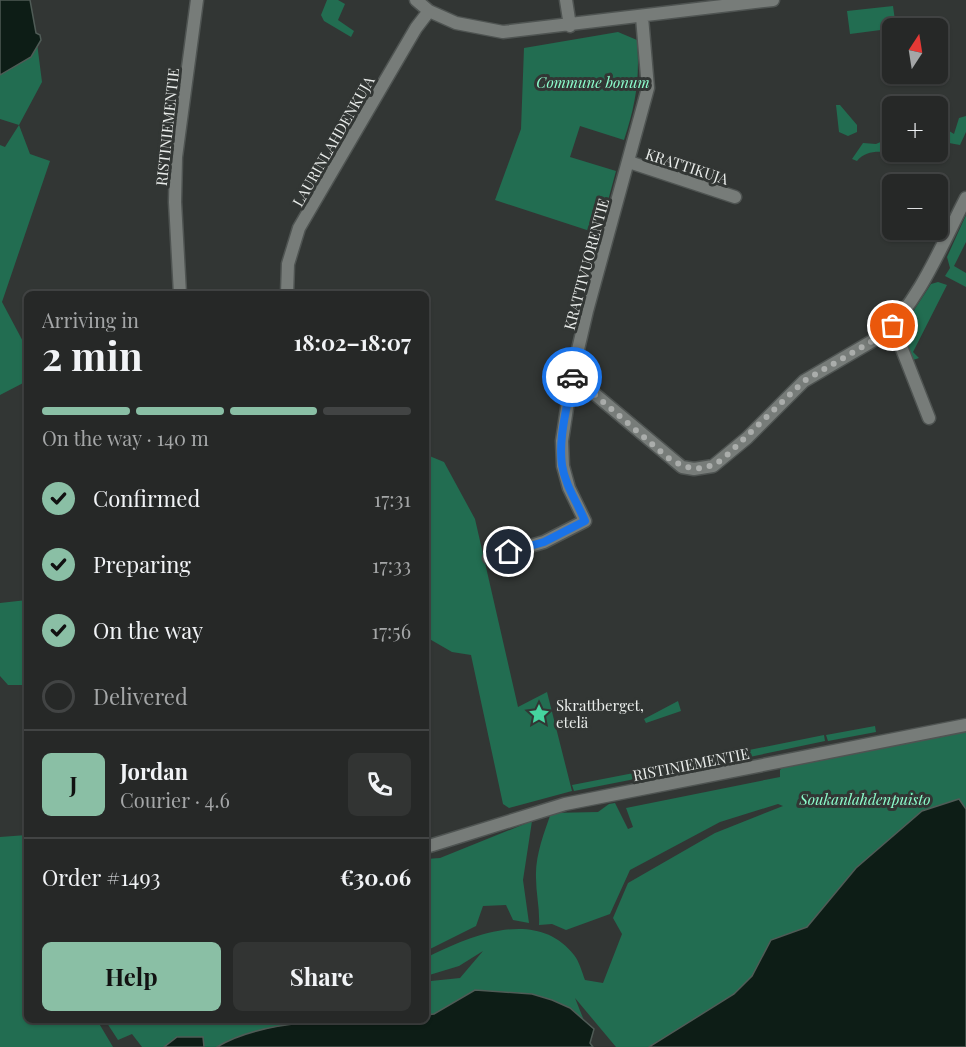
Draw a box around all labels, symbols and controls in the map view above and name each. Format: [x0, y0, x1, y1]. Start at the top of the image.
north arrow [882, 18, 948, 84]
map controls [882, 18, 948, 240]
street label: RISTINIEMENTIE [151, 67, 183, 187]
street label: LAURINLAHDENKUJA [287, 71, 379, 210]
park label: Commune bonum [536, 72, 650, 92]
button: + [882, 96, 948, 162]
street label: KRATTIKUJA [643, 143, 732, 189]
button: − [882, 174, 948, 240]
street label: KRATTIVUORENTIE [559, 196, 613, 332]
pin [867, 300, 918, 351]
text: Arriving in [42, 306, 139, 333]
icon: bag [876, 309, 909, 342]
text: 18:02–18:07 [294, 327, 411, 357]
text: 2 min [42, 329, 143, 381]
courier [542, 347, 602, 407]
icon: car [556, 361, 589, 394]
text: On the way · 140 m [42, 424, 209, 451]
icon: check [42, 482, 75, 515]
text: Confirmed [93, 483, 200, 513]
text: 17:31 [374, 485, 411, 512]
pin [483, 526, 534, 577]
icon: home [492, 535, 525, 568]
icon: check [42, 548, 75, 581]
text: Preparing [93, 549, 191, 579]
text: 17:33 [372, 551, 411, 578]
icon: check [42, 614, 75, 647]
text: On the way [93, 615, 203, 645]
text: 17:56 [372, 617, 411, 644]
text: Delivered [93, 681, 188, 711]
place label: Skrattberget, etelä [556, 695, 644, 732]
place icon: Skrattberget, etelä [527, 702, 551, 726]
street label: RISTINIEMENTIE [631, 743, 751, 785]
button: phone [348, 753, 411, 816]
text: Jordan [120, 756, 188, 786]
text: J [69, 769, 78, 799]
text: Courier · 4.6 [120, 786, 230, 813]
park label: Soukanlahdenpuisto [798, 789, 931, 809]
text: Order #1493 [42, 862, 161, 892]
text: €30.06 [340, 862, 411, 892]
button: Help [42, 942, 221, 1011]
button: Share [233, 942, 411, 1011]

